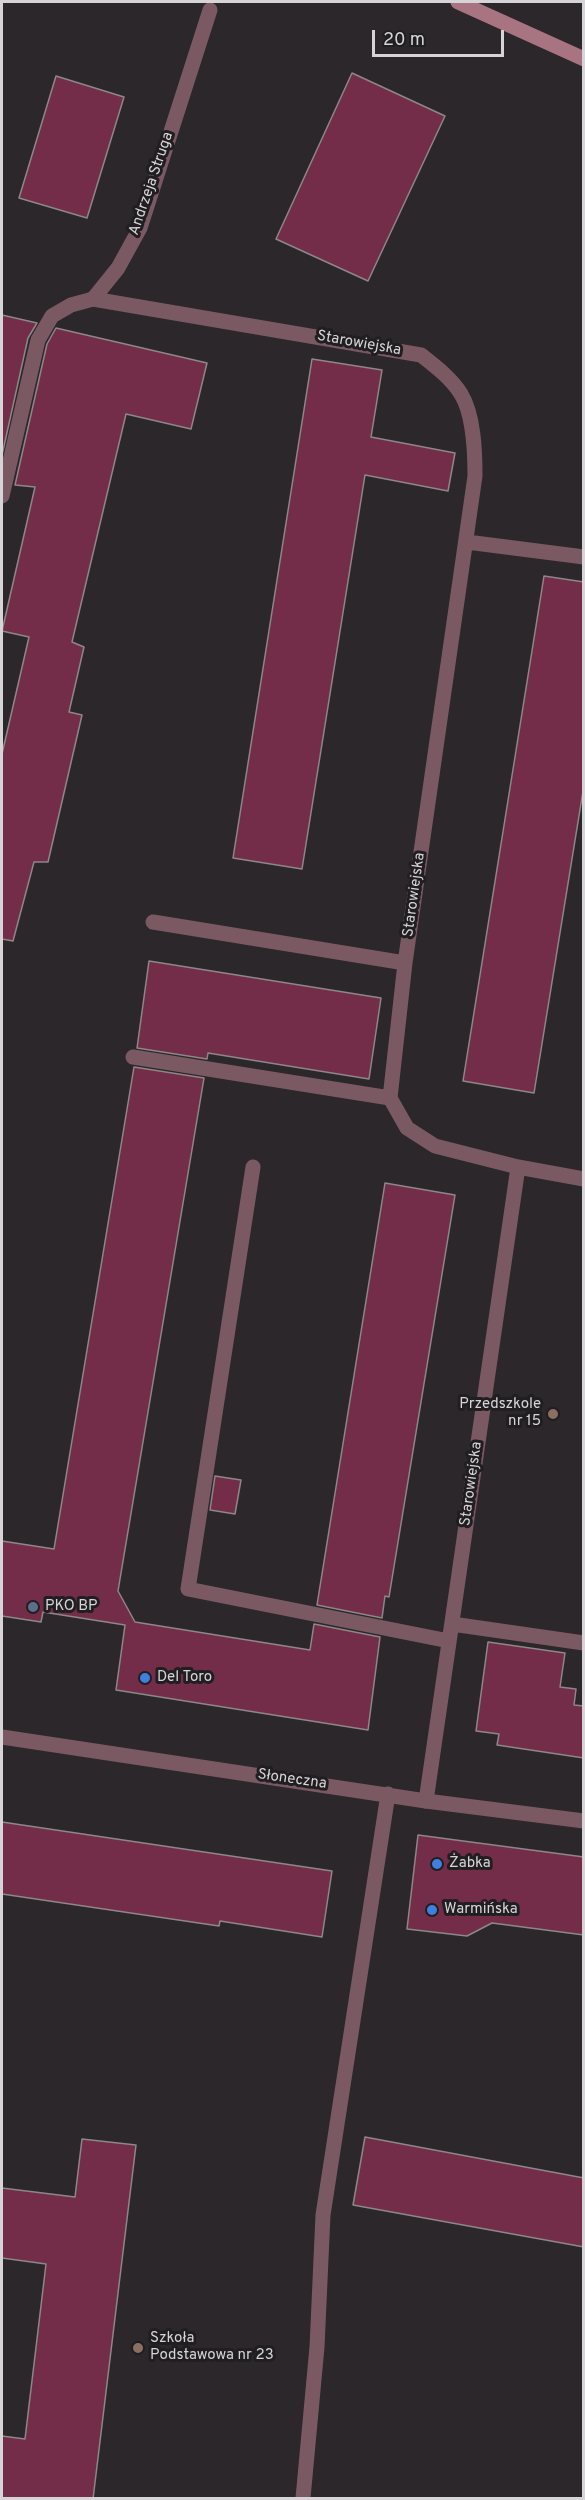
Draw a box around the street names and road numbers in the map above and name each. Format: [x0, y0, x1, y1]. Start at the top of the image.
street label: Andrzeja Struga [126, 130, 178, 238]
street label: Starowiejska [316, 328, 402, 360]
street label: Starowiejska [400, 852, 430, 938]
street label: Starowiejska [457, 1441, 487, 1527]
street label: Słoneczna [256, 1766, 328, 1794]

